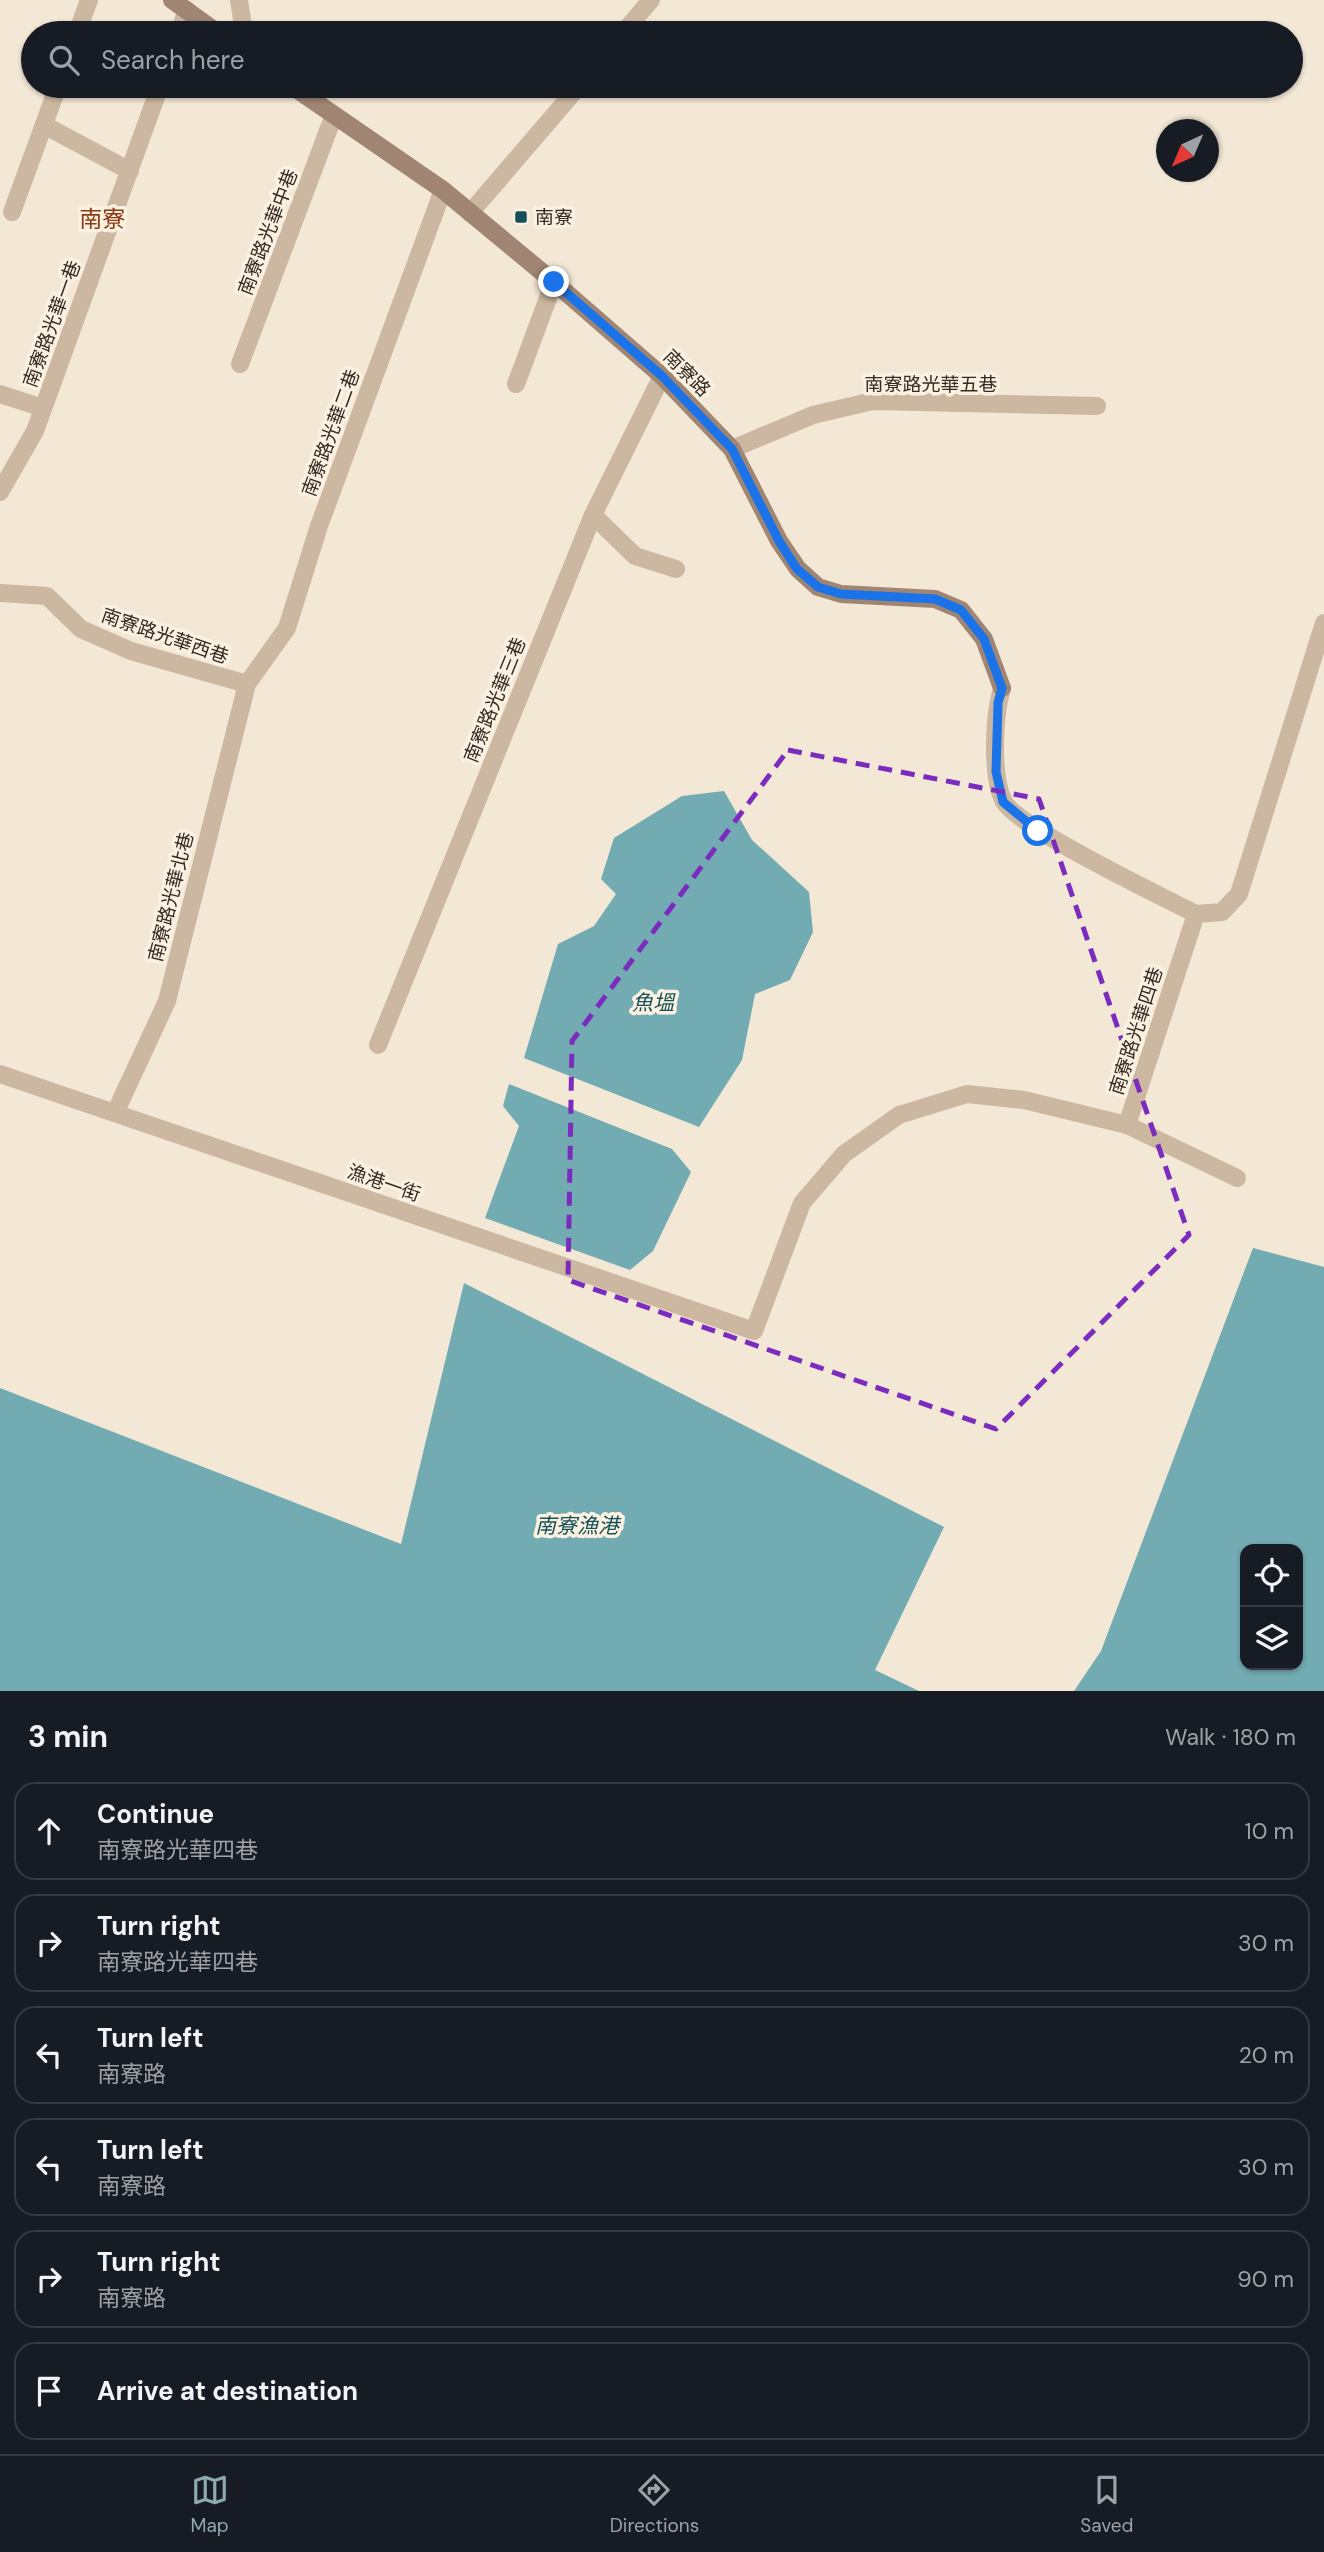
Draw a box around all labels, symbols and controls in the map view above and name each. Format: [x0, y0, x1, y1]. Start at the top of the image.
search box [21, 21, 1303, 98]
icon: search [45, 41, 83, 79]
text: Search here [101, 43, 244, 77]
north arrow [1156, 119, 1219, 182]
street label: 南寮路光華中巷 [232, 165, 304, 299]
district label: 南寮 [79, 204, 125, 234]
place label: 南寮 [535, 205, 573, 230]
marker: 南寮 [513, 209, 529, 225]
street label: 南寮路光華一巷 [18, 257, 86, 391]
route end [538, 266, 569, 297]
street label: 南寮路 [658, 344, 716, 402]
street label: 南寮路光華二巷 [297, 366, 365, 500]
street label: 南寮路光華五巷 [864, 372, 998, 397]
street label: 南寮路光華西巷 [98, 603, 232, 669]
street label: 南寮路光華三巷 [458, 634, 532, 766]
route start [1022, 815, 1053, 846]
street label: 南寮路光華北巷 [143, 829, 199, 965]
street label: 南寮路光華四巷 [1104, 964, 1168, 1098]
water label: 魚塭 [632, 989, 676, 1017]
street label: 漁港一街 [344, 1159, 424, 1207]
water label: 南寮漁港 [535, 1512, 622, 1540]
map controls [1240, 1544, 1303, 1670]
button: locate [1240, 1544, 1303, 1607]
button: layers [1240, 1607, 1303, 1670]
text: 3 min [28, 1717, 108, 1756]
text: Walk · 180 m [1165, 1722, 1296, 1752]
text: Continue [97, 1797, 214, 1831]
icon: ahead [30, 1812, 68, 1850]
text: 10 m [1244, 1816, 1294, 1846]
text: 南寮路光華四巷 [97, 1835, 258, 1865]
text: Turn right [97, 1909, 221, 1943]
icon: right [30, 1924, 68, 1962]
text: 30 m [1238, 1928, 1294, 1958]
text: 南寮路光華四巷 [97, 1947, 258, 1977]
text: Turn left [97, 2021, 204, 2055]
icon: left [30, 2036, 68, 2074]
text: 20 m [1239, 2040, 1294, 2070]
text: 南寮路 [97, 2059, 166, 2089]
text: Turn left [97, 2133, 204, 2167]
icon: left [30, 2148, 68, 2186]
text: 30 m [1238, 2152, 1294, 2182]
text: 南寮路 [97, 2171, 166, 2201]
text: Turn right [97, 2245, 221, 2279]
icon: right [30, 2260, 68, 2298]
text: 90 m [1237, 2264, 1294, 2294]
text: 南寮路 [97, 2283, 166, 2313]
icon: arrive [30, 2372, 68, 2410]
text: Arrive at destination [97, 2374, 358, 2408]
tab: Map [191, 2471, 229, 2538]
tab: Directions [610, 2471, 699, 2538]
tab: Saved [1080, 2471, 1133, 2538]

